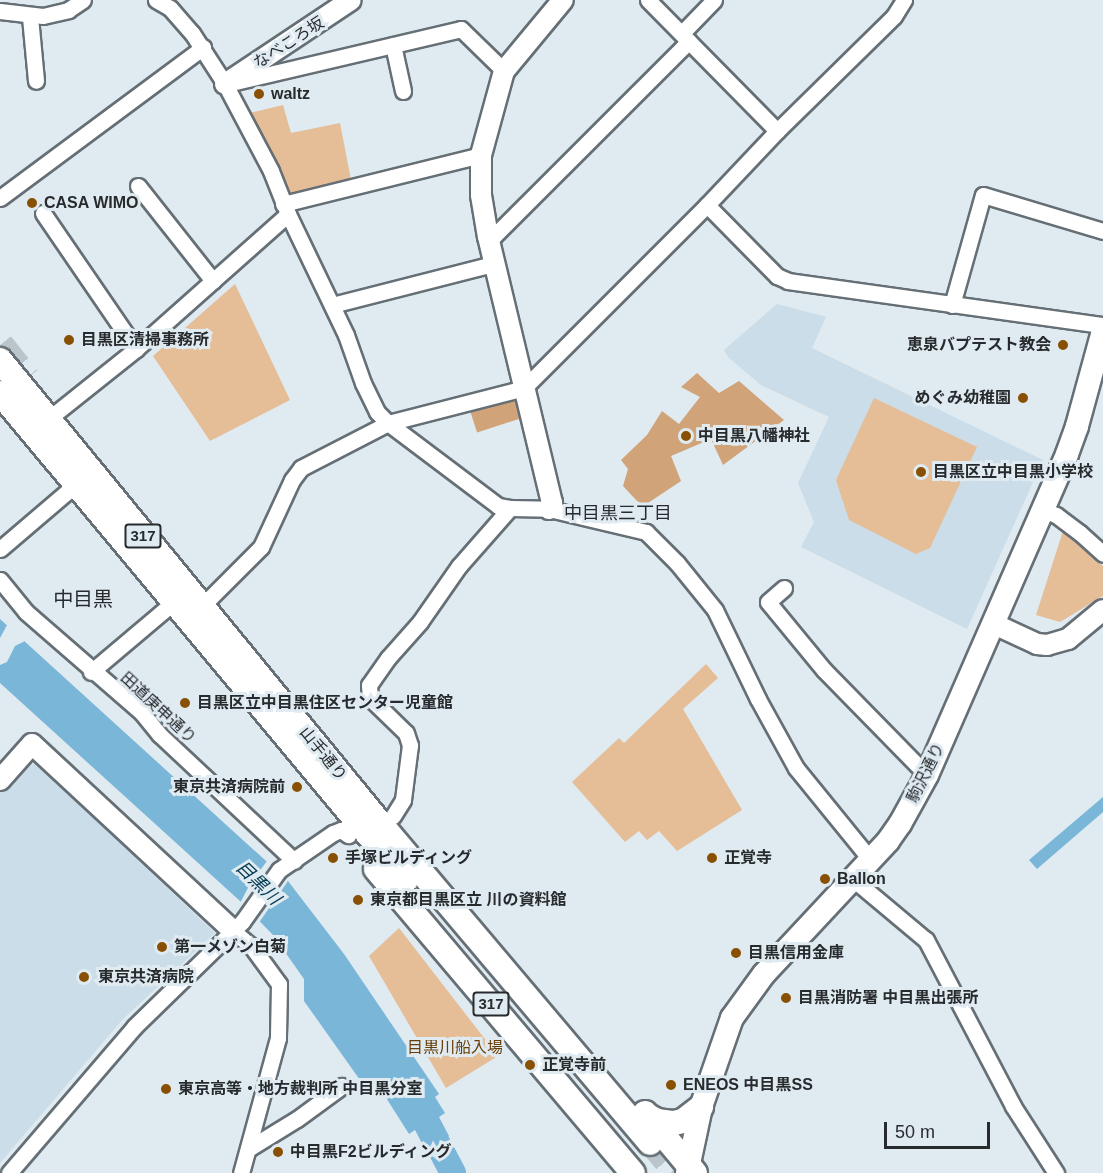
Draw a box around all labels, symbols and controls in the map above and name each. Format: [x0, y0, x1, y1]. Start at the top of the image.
street label: なべころ坂 [250, 13, 328, 73]
place label: waltz [271, 84, 310, 104]
marker: waltz [252, 87, 266, 101]
place label: CASA WIMO [44, 193, 139, 213]
marker: CASA WIMO [25, 196, 39, 210]
place label: 目黒区清掃事務所 [81, 330, 209, 350]
marker: 目黒区清掃事務所 [62, 333, 76, 347]
place label: 恵泉バプテスト教会 [907, 335, 1051, 355]
marker: 恵泉バプテスト教会 [1056, 338, 1070, 352]
place label: めぐみ幼稚園 [915, 388, 1011, 408]
marker: めぐみ幼稚園 [1016, 391, 1030, 405]
place label: 中目黒八幡神社 [698, 426, 810, 446]
marker: 中目黒八幡神社 [679, 429, 693, 443]
place label: 目黒区立中目黒小学校 [933, 462, 1093, 482]
marker: 目黒区立中目黒小学校 [914, 465, 928, 479]
district label: 中目黒三丁目 [564, 502, 672, 524]
road number: 317 [124, 524, 162, 548]
district label: 中目黒 [53, 587, 113, 611]
street label: 田道庚申通り [116, 668, 200, 748]
place label: 目黒区立中目黒住区センター児童館 [197, 693, 453, 713]
marker: 目黒区立中目黒住区センター児童館 [178, 696, 192, 710]
street label: 山手通り [295, 723, 351, 785]
street label: 駒沢通り [903, 740, 949, 806]
place label: 東京共済病院前 [173, 777, 285, 797]
marker: 東京共済病院前 [290, 780, 304, 794]
place label: 手塚ビルディング [345, 848, 473, 868]
place label: 正覚寺 [724, 848, 772, 868]
marker: 手塚ビルディング [326, 851, 340, 865]
marker: 正覚寺 [705, 851, 719, 865]
water label: 目黒川 [231, 856, 285, 910]
place label: Ballon [837, 869, 886, 889]
marker: Ballon [818, 872, 832, 886]
place label: 東京都目黒区立 川の資料館 [370, 890, 566, 910]
marker: 東京都目黒区立 川の資料館 [351, 893, 365, 907]
place label: 第一メゾン白菊 [174, 937, 286, 957]
marker: 第一メゾン白菊 [155, 940, 169, 954]
place label: 目黒信用金庫 [748, 943, 844, 963]
marker: 目黒信用金庫 [729, 946, 743, 960]
place label: 東京共済病院 [98, 967, 194, 987]
marker: 東京共済病院 [75, 968, 93, 986]
place label: 目黒消防署 中目黒出張所 [798, 988, 978, 1008]
marker: 目黒消防署 中目黒出張所 [779, 991, 793, 1005]
road number: 317 [472, 992, 510, 1016]
park label: 目黒川船入場 [407, 1038, 503, 1058]
place label: 正覚寺前 [542, 1055, 606, 1075]
marker: 正覚寺前 [523, 1058, 537, 1072]
place label: ENEOS 中目黒SS [683, 1075, 813, 1095]
marker: ENEOS 中目黒SS [664, 1078, 678, 1092]
place label: 東京高等・地方裁判所 中目黒分室 [178, 1079, 422, 1099]
marker: 東京高等・地方裁判所 中目黒分室 [159, 1082, 173, 1096]
scale bar [887, 1110, 994, 1148]
text: 50 m [895, 1122, 935, 1142]
place label: 中目黒F2ビルディング [290, 1142, 453, 1162]
marker: 中目黒F2ビルディング [271, 1145, 285, 1159]

